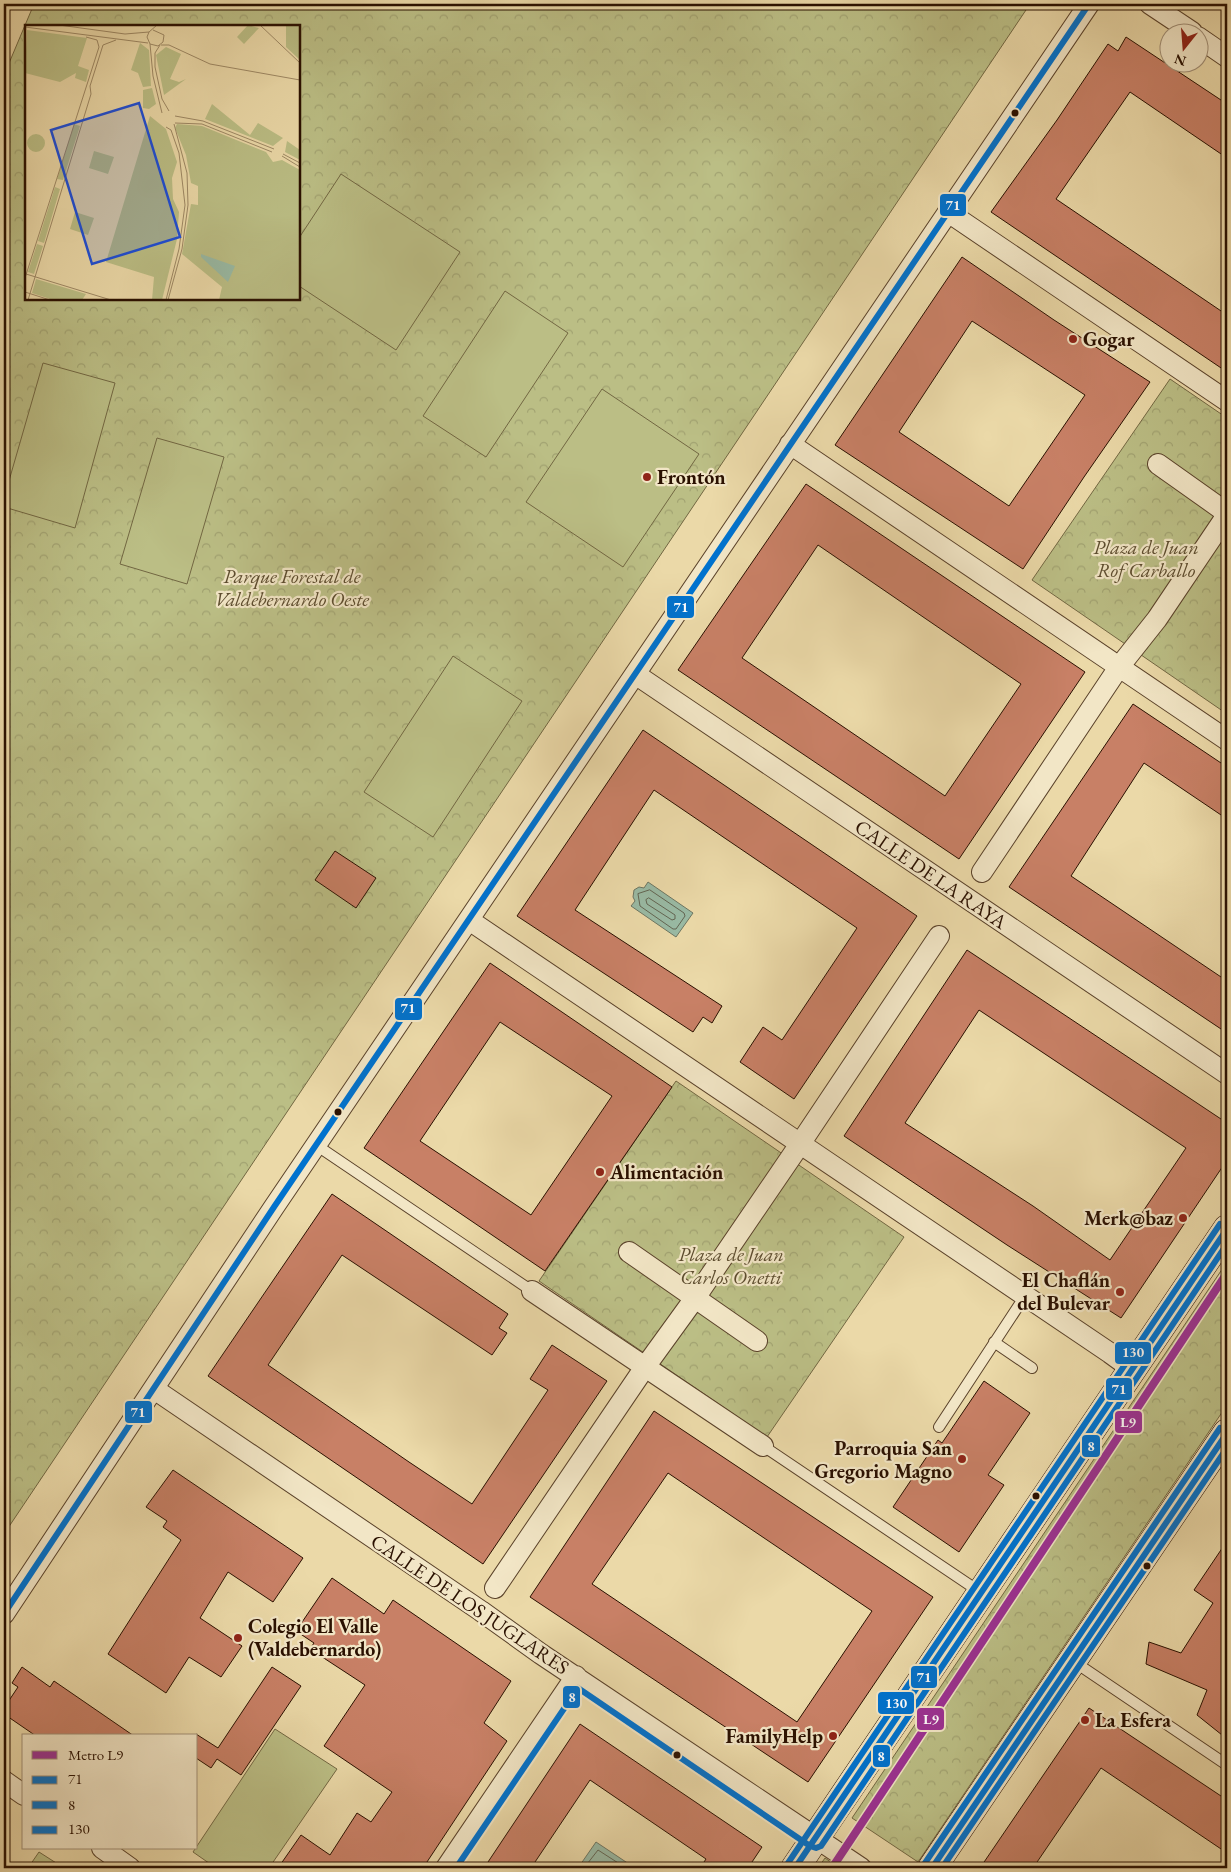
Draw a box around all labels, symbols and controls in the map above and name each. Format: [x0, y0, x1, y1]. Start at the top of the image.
north arrow [1158, 22, 1208, 72]
inset map [25, 25, 300, 300]
text: N [1172, 50, 1188, 71]
unlabelled marker [1010, 108, 1020, 118]
line badge: 71 [939, 193, 967, 217]
text: 71 [946, 196, 960, 214]
place label: Gogar [1083, 326, 1135, 352]
marker: Gogar [1067, 333, 1079, 345]
place label: Frontón [657, 464, 726, 490]
marker: Frontón [641, 471, 653, 483]
park label: Plaza de Juan Rof Carballo [1093, 534, 1199, 583]
park label: Parque Forestal de Valdebernardo Oeste [215, 563, 369, 612]
line badge: 71 [666, 595, 695, 619]
text: 71 [674, 598, 688, 616]
street label: CALLE DE LA RAYA [850, 813, 1012, 935]
line badge: 71 [394, 997, 423, 1021]
text: 71 [401, 999, 415, 1017]
unlabelled marker [333, 1107, 343, 1117]
place label: Alimentación [609, 1159, 723, 1185]
marker: Alimentación [594, 1166, 606, 1178]
place label: Merk@baz [1084, 1205, 1173, 1231]
marker: Merk@baz [1177, 1212, 1189, 1224]
park label: Plaza de Juan Carlos Onetti [678, 1241, 784, 1290]
place label: El Chaflán del Bulevar [1017, 1267, 1111, 1316]
marker: El Chaflán del Bulevar [1114, 1286, 1126, 1298]
line badge: 130 [1114, 1341, 1152, 1365]
text: 130 [1122, 1343, 1145, 1361]
line badge: 71 [1105, 1377, 1133, 1401]
text: 71 [1112, 1380, 1126, 1398]
line badge: 71 [124, 1400, 153, 1424]
text: 71 [131, 1403, 145, 1421]
line badge: L9 [1114, 1410, 1143, 1434]
text: L9 [1120, 1413, 1136, 1431]
line badge: 8 [1081, 1434, 1101, 1458]
place label: Parroquia San Gregorio Magno [815, 1435, 952, 1484]
text: 8 [1087, 1437, 1095, 1455]
marker: Parroquia San Gregorio Magno [956, 1453, 968, 1465]
unlabelled marker [1031, 1491, 1041, 1501]
street label: CALLE DE LOS JUGLARES [366, 1528, 574, 1680]
unlabelled marker [1142, 1561, 1152, 1571]
place label: Colegio El Valle (Valdebernardo) [248, 1613, 381, 1662]
marker: Colegio El Valle (Valdebernardo) [232, 1632, 244, 1644]
line badge: 71 [910, 1665, 938, 1689]
text: 71 [917, 1668, 931, 1686]
line badge: 8 [562, 1685, 581, 1709]
text: 8 [568, 1688, 576, 1706]
line badge: 130 [877, 1691, 915, 1715]
text: 130 [885, 1694, 908, 1712]
line badge: L9 [916, 1707, 945, 1731]
place label: La Esfera [1095, 1707, 1171, 1733]
text: L9 [923, 1710, 939, 1728]
marker: La Esfera [1079, 1714, 1091, 1726]
place label: FamilyHelp [726, 1723, 823, 1749]
marker: FamilyHelp [827, 1730, 839, 1742]
legend [22, 1734, 198, 1850]
line badge: 8 [872, 1744, 891, 1768]
text: Metro L9 [68, 1745, 123, 1764]
text: 8 [877, 1747, 885, 1765]
unlabelled marker [672, 1750, 682, 1760]
text: 71 [68, 1769, 82, 1788]
text: 8 [68, 1795, 75, 1814]
text: 130 [68, 1819, 90, 1838]

